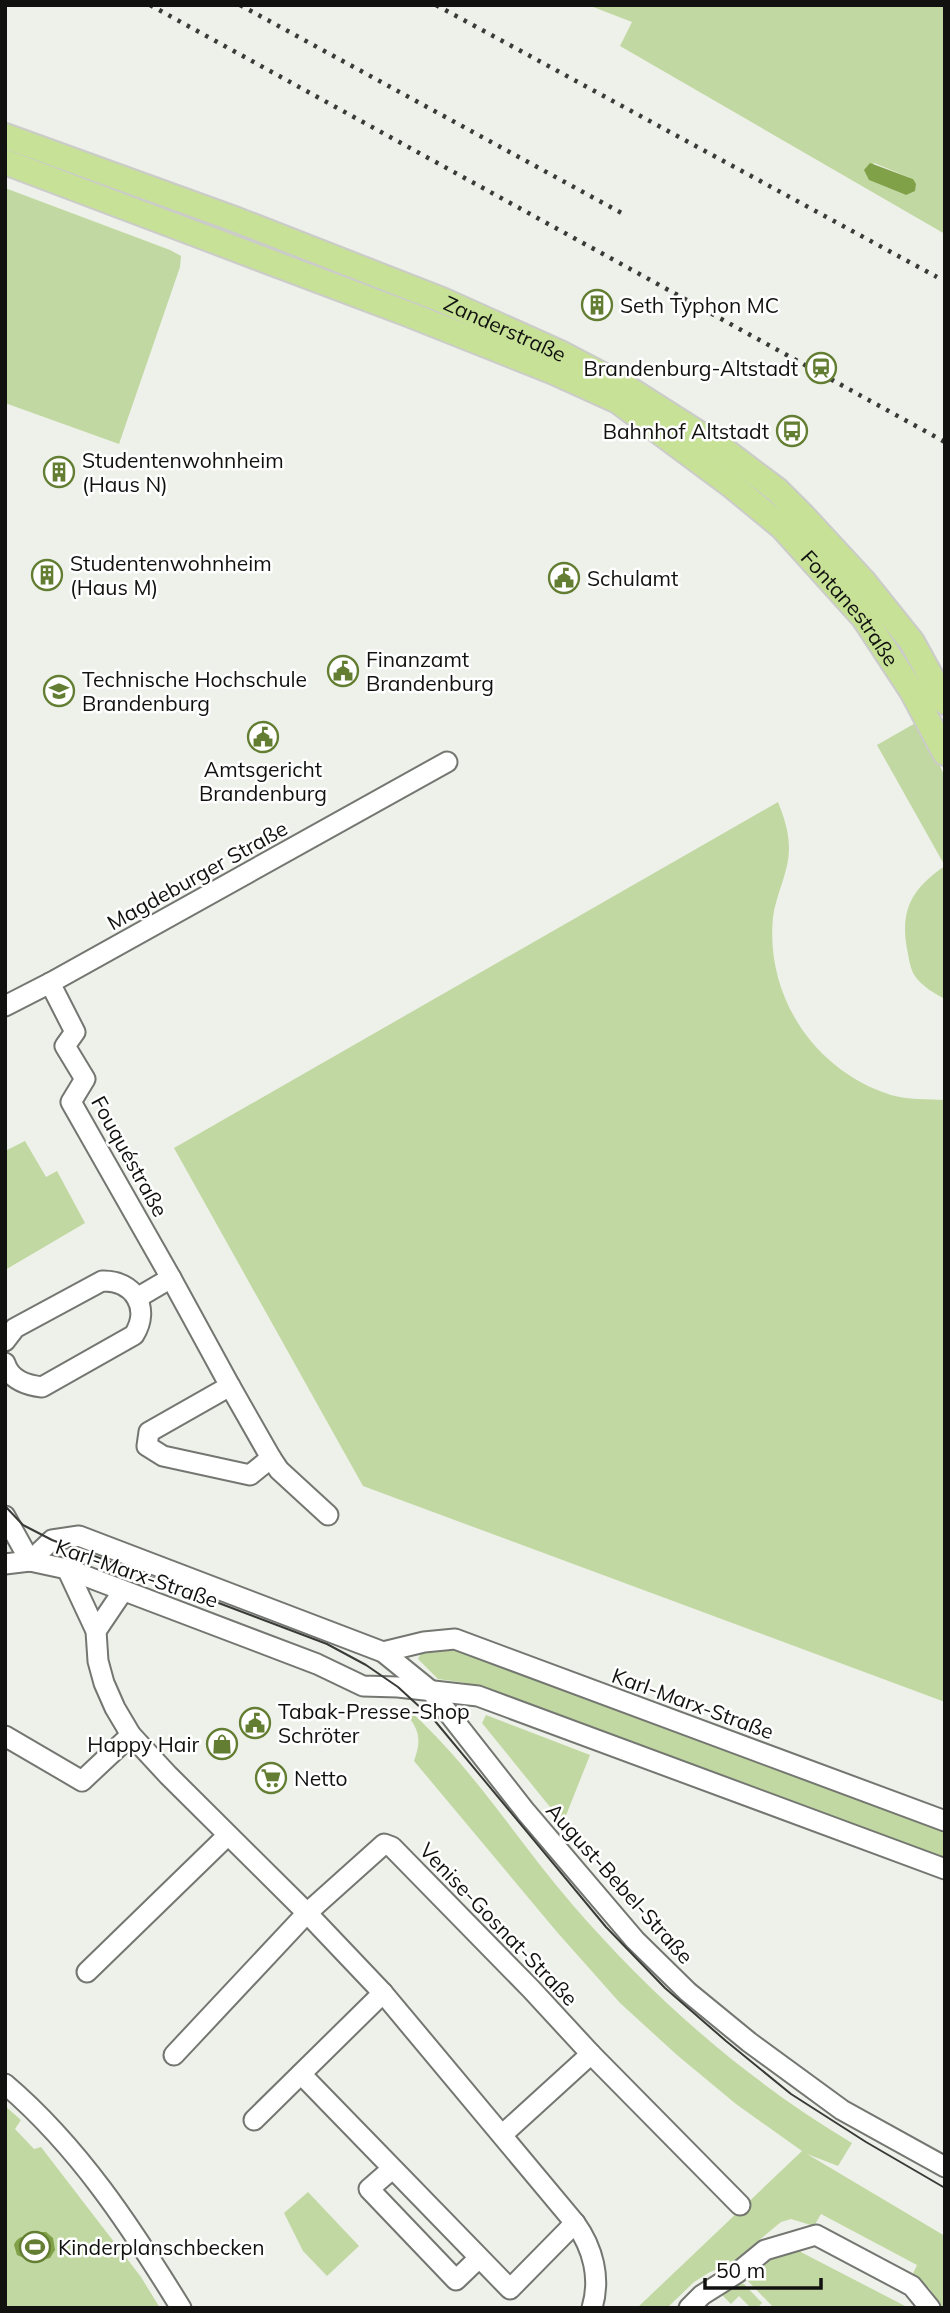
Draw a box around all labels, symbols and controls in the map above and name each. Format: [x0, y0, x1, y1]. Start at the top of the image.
building icon: Seth Typhon MC [580, 288, 614, 322]
street label: Zanderstraße [440, 290, 571, 367]
place label: Seth Typhon MC [620, 292, 779, 318]
station icon: Brandenburg-Altstadt [804, 351, 838, 385]
place label: Brandenburg-Altstadt [584, 355, 798, 381]
bus stop icon: Bahnhof Altstadt [775, 414, 809, 448]
place label: Bahnhof Altstadt [603, 418, 769, 444]
place label: Studentenwohnheim (Haus N) [82, 447, 284, 497]
building icon: Studentenwohnheim (Haus N) [42, 455, 76, 489]
street label: Fontanestraße [796, 544, 905, 671]
place label: Studentenwohnheim (Haus M) [70, 550, 272, 600]
building icon: Studentenwohnheim (Haus M) [30, 558, 64, 592]
public building icon: Schulamt [547, 561, 581, 595]
place label: Schulamt [587, 565, 678, 591]
place label: Finanzamt Brandenburg [366, 646, 494, 696]
public building icon: Finanzamt Brandenburg [326, 654, 360, 688]
place label: Technische Hochschule Brandenburg [82, 666, 307, 716]
school or university icon: Technische Hochschule Brandenburg [42, 674, 76, 708]
public building icon: Amtsgericht Brandenburg [246, 720, 280, 754]
place label: Amtsgericht Brandenburg [199, 756, 327, 806]
street label: Magdeburger Straße [102, 815, 292, 935]
street label: Fouquéstraße [86, 1091, 174, 1221]
street label: Karl-Marx-Straße [52, 1533, 222, 1613]
street label: Karl-Marx-Straße [609, 1662, 777, 1744]
place label: Tabak-Presse-Shop Schröter [278, 1698, 470, 1748]
public building icon: Tabak-Presse-Shop Schröter [238, 1706, 272, 1740]
shop icon: Happy Hair [205, 1727, 239, 1761]
place label: Happy Hair [87, 1731, 199, 1757]
supermarket icon: Netto [254, 1761, 288, 1795]
place label: Netto [294, 1765, 347, 1791]
street label: August-Bebel-Straße [541, 1797, 699, 1969]
street label: Venise-Gosnat-Straße [414, 1837, 584, 2011]
sports icon: Kinderplanschbecken [18, 2230, 52, 2264]
place label: Kinderplanschbecken [58, 2234, 265, 2260]
scale bar [705, 2246, 820, 2290]
text: 50 m [716, 2257, 765, 2283]

